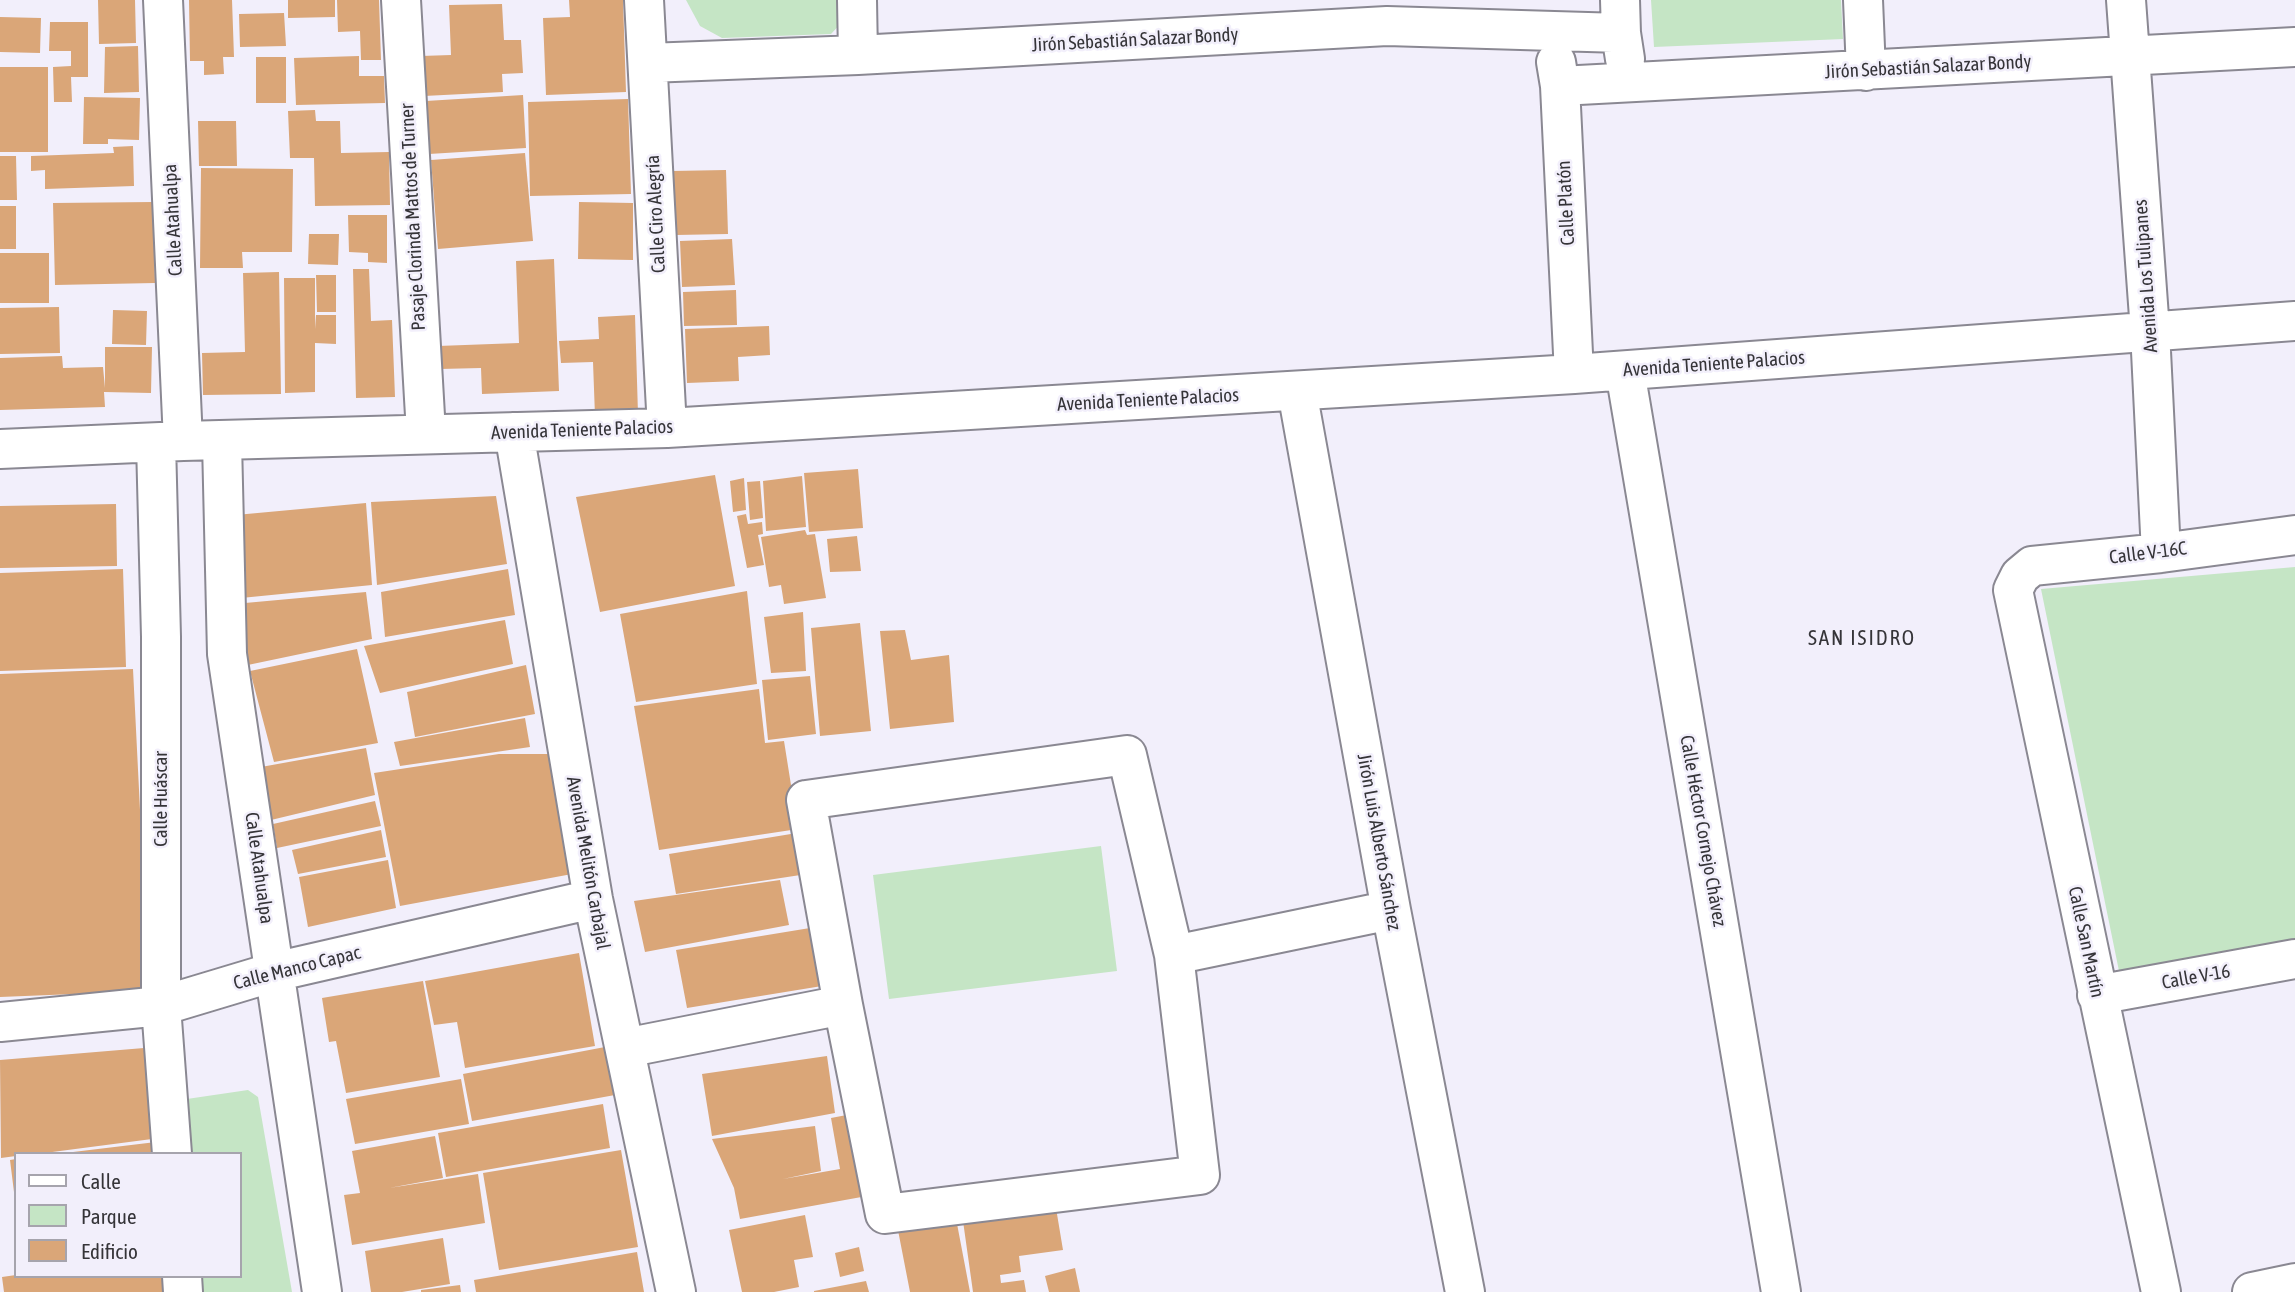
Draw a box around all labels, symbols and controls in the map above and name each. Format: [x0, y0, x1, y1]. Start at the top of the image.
street label: Jirón Sebastián Salazar Bondy [1031, 23, 1239, 57]
street label: Jirón Sebastián Salazar Bondy [1824, 50, 2032, 84]
street label: Pasaje Clorinda Mattos de Turner [396, 103, 430, 331]
street label: Calle Ciro Alegría [642, 154, 670, 274]
street label: Calle Platón [1552, 160, 1580, 246]
street label: Calle Atahualpa [159, 163, 187, 277]
street label: Avenida Los Tulipanes [2129, 199, 2163, 353]
street label: Avenida Teniente Palacios [1622, 346, 1806, 382]
street label: Avenida Teniente Palacios [1057, 384, 1239, 416]
street label: Avenida Teniente Palacios [491, 415, 673, 445]
street label: Calle V-16C [2108, 537, 2188, 569]
district label: SAN ISIDRO [1809, 625, 1915, 651]
street label: Calle Héctor Cornejo Chávez [1675, 733, 1731, 929]
street label: Calle Huáscar [150, 751, 172, 847]
street label: Jirón Luis Alberto Sánchez [1352, 752, 1406, 932]
street label: Avenida Melitón Carbajal [562, 775, 614, 951]
street label: Calle Atahualpa [240, 811, 278, 925]
street label: Calle San Martín [2063, 884, 2109, 1000]
street label: Calle Manco Capac [231, 941, 363, 995]
street label: Calle V-16 [2160, 960, 2232, 994]
legend [14, 1152, 242, 1278]
text: Calle [81, 1169, 121, 1193]
text: Parque [81, 1204, 136, 1228]
text: Edificio [81, 1239, 138, 1263]

